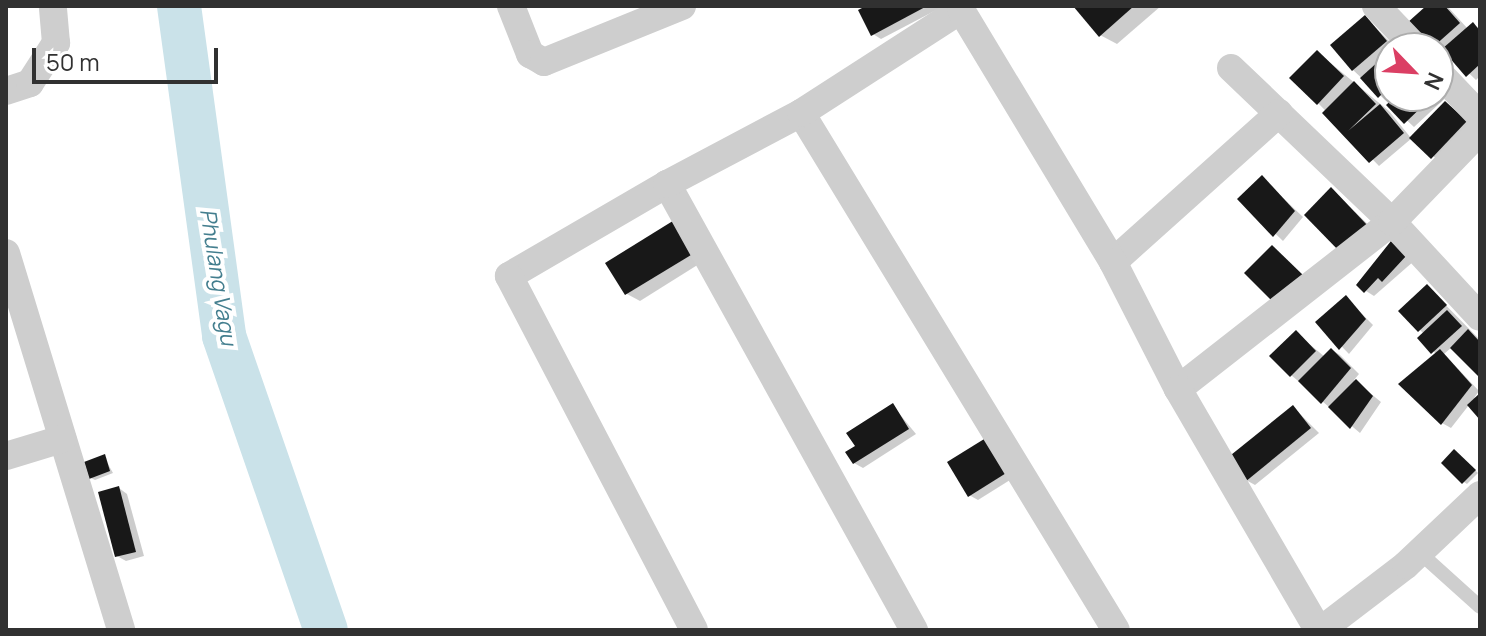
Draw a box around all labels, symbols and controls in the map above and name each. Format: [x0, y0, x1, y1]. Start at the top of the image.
scale bar [36, 32, 222, 82]
north arrow [1374, 32, 1454, 112]
text: 50 m [46, 45, 100, 78]
text: N [1417, 68, 1451, 95]
water label: Phulang Vagu [194, 207, 242, 347]

